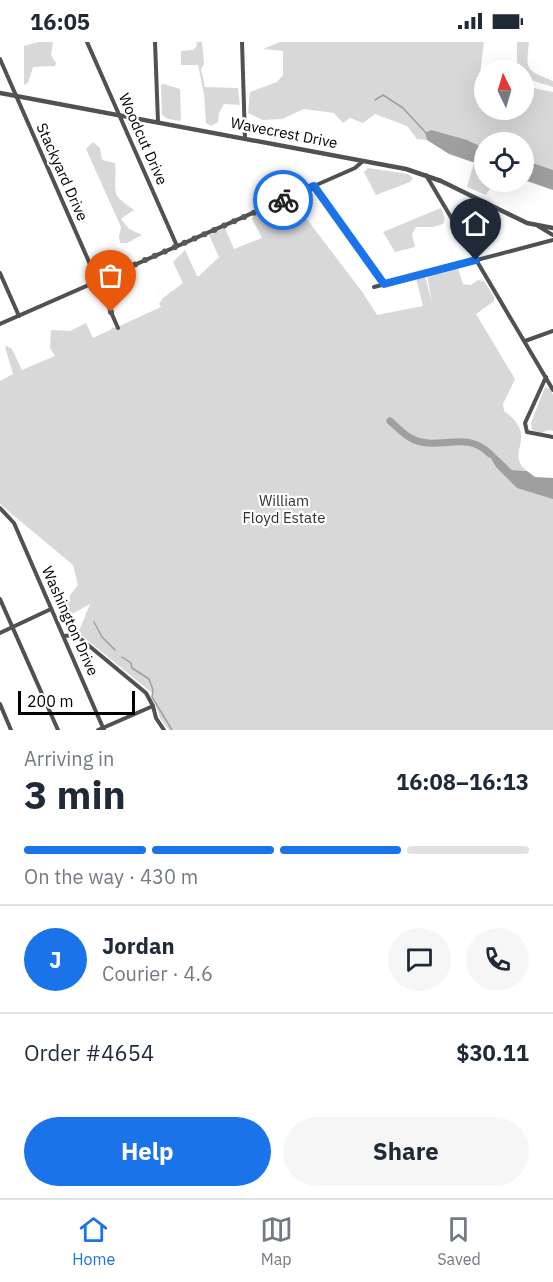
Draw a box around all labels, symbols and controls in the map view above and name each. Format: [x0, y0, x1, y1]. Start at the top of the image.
text: 16:05 [30, 7, 90, 36]
north arrow [474, 60, 534, 120]
map controls [474, 60, 534, 192]
street label: Woodcut Drive [115, 90, 172, 188]
street label: Wavecrest Drive [229, 113, 339, 152]
street label: Stackyard Drive [32, 120, 93, 224]
button: locate [474, 132, 534, 192]
courier [253, 170, 313, 230]
icon: bike [267, 184, 300, 217]
pin [450, 198, 501, 260]
icon: home [459, 207, 492, 240]
pin [85, 250, 136, 312]
icon: bag [94, 259, 127, 292]
park label: William Floyd Estate [242, 491, 326, 527]
street label: Washington Drive [38, 563, 103, 678]
scale bar [18, 688, 135, 716]
text: 200 m [27, 691, 74, 711]
text: Arriving in [24, 745, 114, 772]
text: 16:08–16:13 [396, 767, 529, 796]
text: 3 min [24, 769, 126, 820]
text: On the way · 430 m [24, 863, 198, 890]
button: chat [388, 928, 451, 991]
button: phone [466, 928, 529, 991]
text: Jordan [102, 931, 175, 960]
text: J [49, 945, 62, 974]
text: Courier · 4.6 [102, 960, 213, 987]
text: Order #4654 [24, 1038, 154, 1067]
text: $30.11 [456, 1038, 529, 1067]
button: Help [24, 1117, 271, 1186]
button: Share [283, 1117, 529, 1186]
tab: Home [72, 1213, 115, 1269]
tab: Map [260, 1213, 293, 1269]
tab: Saved [437, 1213, 481, 1269]

